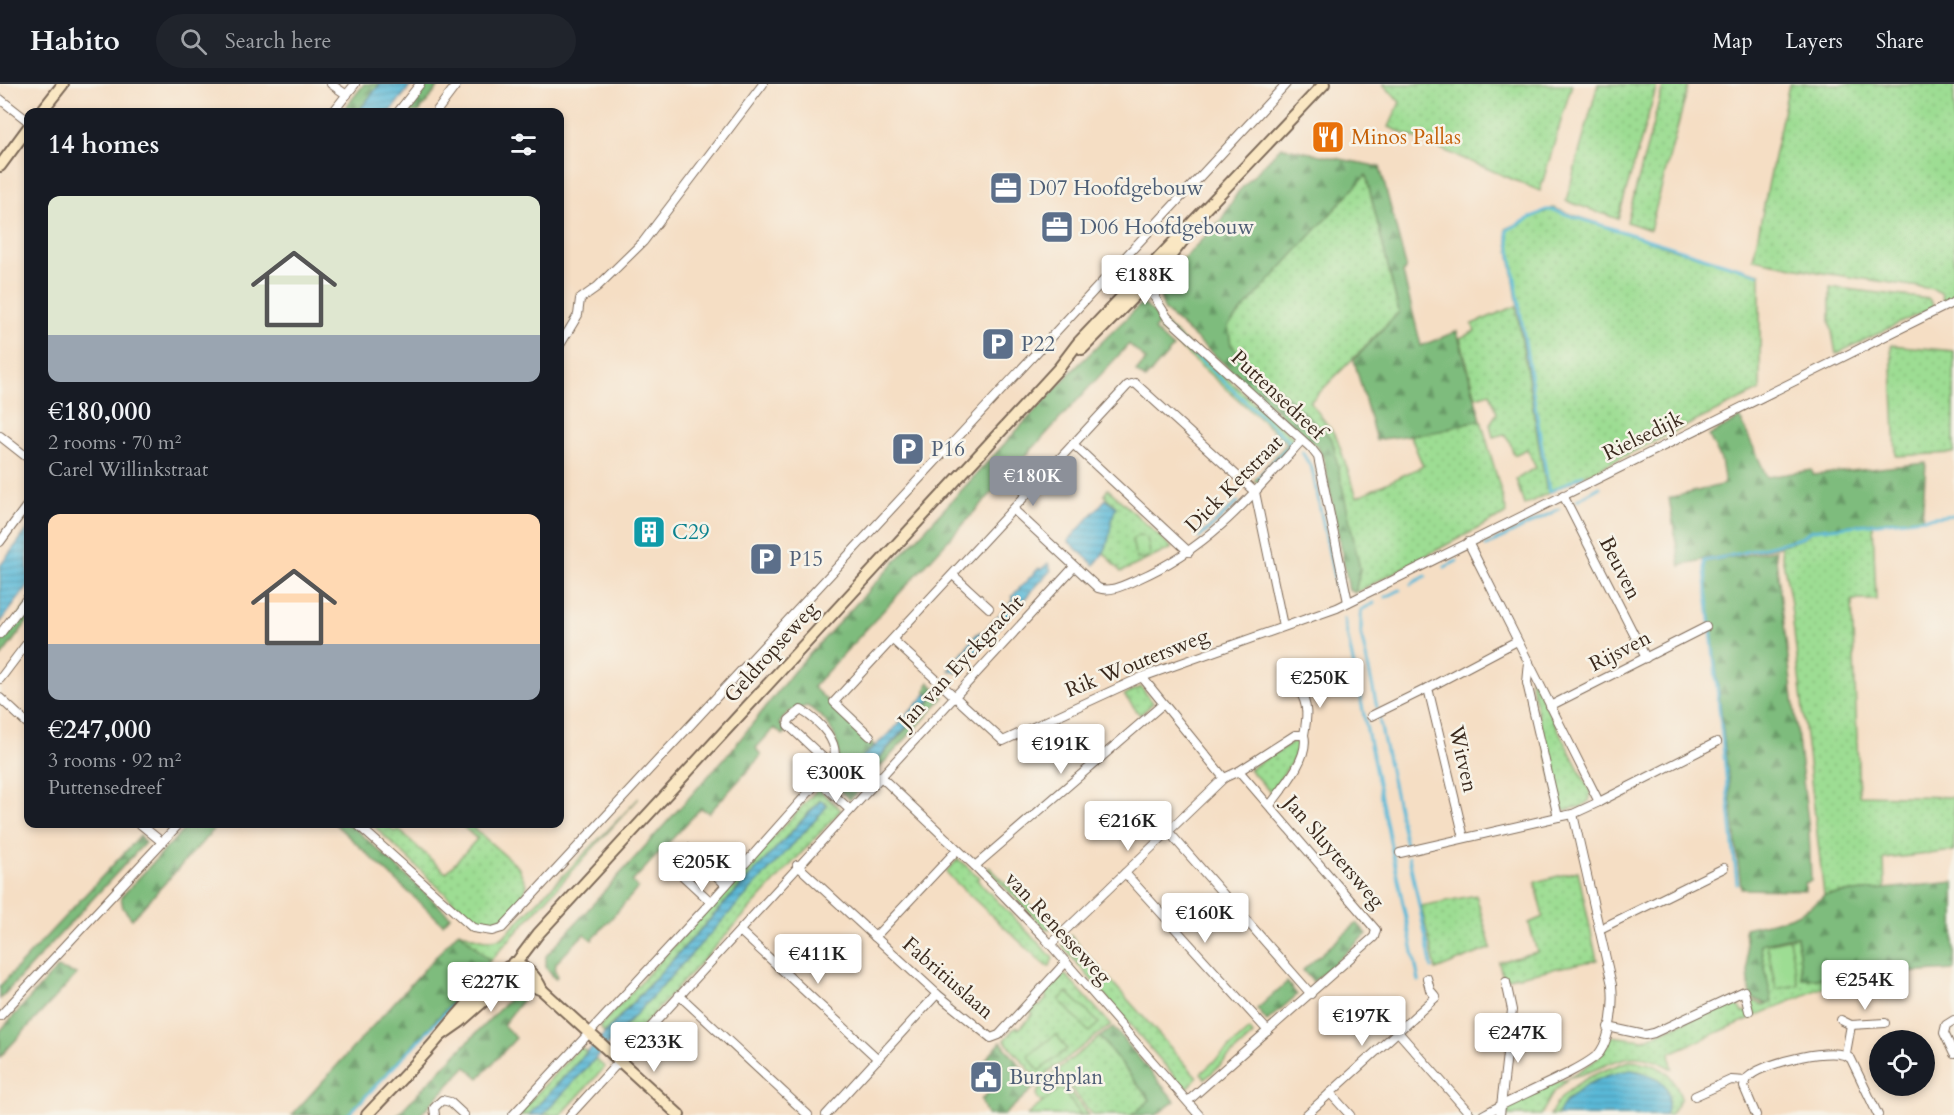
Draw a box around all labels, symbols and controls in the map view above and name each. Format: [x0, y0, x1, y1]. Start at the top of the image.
search box [156, 14, 576, 68]
text: Habito [30, 22, 120, 60]
icon: search [177, 25, 210, 58]
text: Search here [225, 26, 331, 56]
text: Map [1713, 27, 1753, 56]
text: Layers [1786, 27, 1843, 56]
text: Share [1876, 27, 1924, 56]
restaurant icon: Minos Pallas [1310, 119, 1346, 155]
place label: Minos Pallas [1351, 123, 1461, 152]
text: 14 homes [48, 127, 159, 162]
icon: filters [507, 128, 540, 161]
office icon: D07 Hoofdgebouw [988, 170, 1024, 206]
place label: D07 Hoofdgebouw [1029, 174, 1204, 203]
office icon: D06 Hoofdgebouw [1039, 209, 1075, 245]
place label: D06 Hoofdgebouw [1080, 213, 1255, 242]
icon: home [240, 235, 348, 343]
pin: €188K [1103, 255, 1187, 306]
text: €188K [1116, 261, 1174, 288]
parking icon: P22 [980, 326, 1016, 362]
place label: P22 [1021, 330, 1055, 359]
street label: Puttensedreef [1224, 344, 1334, 449]
text: €180,000 [48, 394, 151, 429]
street label: Rielsedijk [1598, 404, 1689, 468]
street label: Dick Ketstraat [1179, 428, 1290, 539]
text: 2 rooms · 70 m² [48, 429, 181, 456]
parking icon: P16 [890, 431, 926, 467]
place label: P16 [931, 435, 965, 464]
text: Carel Willinkstraat [48, 456, 208, 483]
pin: €180K [991, 456, 1075, 507]
text: €180K [1004, 462, 1062, 489]
building icon: C29 [631, 514, 667, 550]
place label: C29 [672, 518, 710, 547]
street label: Beuven [1592, 531, 1648, 605]
parking icon: P15 [748, 541, 784, 577]
place label: P15 [789, 545, 823, 574]
icon: home [240, 553, 348, 661]
street label: Jan van Eyckgracht [890, 589, 1031, 737]
street label: Geldropseweg [718, 595, 825, 709]
street label: Rik Woutersweg [1061, 621, 1213, 705]
street label: Rijsven [1584, 623, 1656, 679]
pin: €250K [1278, 658, 1362, 709]
text: €250K [1291, 664, 1349, 691]
text: €247,000 [48, 712, 151, 747]
street label: Witven [1441, 722, 1485, 795]
pin: €191K [1019, 724, 1103, 775]
text: €191K [1032, 730, 1090, 757]
text: 3 rooms · 92 m² [48, 747, 181, 774]
pin: €300K [794, 753, 878, 804]
text: €300K [807, 759, 865, 786]
text: Puttensedreef [48, 774, 162, 801]
street label: Jan Sluytersweg [1275, 787, 1391, 915]
pin: €216K [1086, 801, 1170, 852]
text: €216K [1099, 807, 1157, 834]
pin: €205K [660, 842, 744, 893]
text: €205K [673, 848, 731, 875]
street label: van Renesseweg [998, 865, 1118, 991]
pin: €160K [1163, 893, 1247, 944]
text: €160K [1176, 899, 1234, 926]
street label: Fabritiuslaan [896, 930, 1000, 1026]
pin: €411K [776, 934, 860, 985]
text: €411K [789, 940, 847, 967]
pin: €254K [1823, 960, 1907, 1011]
pin: €227K [449, 962, 533, 1013]
text: €254K [1836, 966, 1894, 993]
text: €227K [462, 968, 520, 995]
pin: €197K [1320, 996, 1404, 1047]
text: €197K [1333, 1002, 1391, 1029]
pin: €247K [1476, 1013, 1560, 1064]
text: €247K [1489, 1019, 1547, 1046]
pin: €233K [612, 1022, 696, 1073]
text: €233K [625, 1028, 683, 1055]
map controls [1869, 1030, 1935, 1096]
button: locate [1869, 1030, 1935, 1096]
public building icon: Burghplan [968, 1059, 1004, 1095]
place label: Burghplan [1009, 1063, 1103, 1092]

